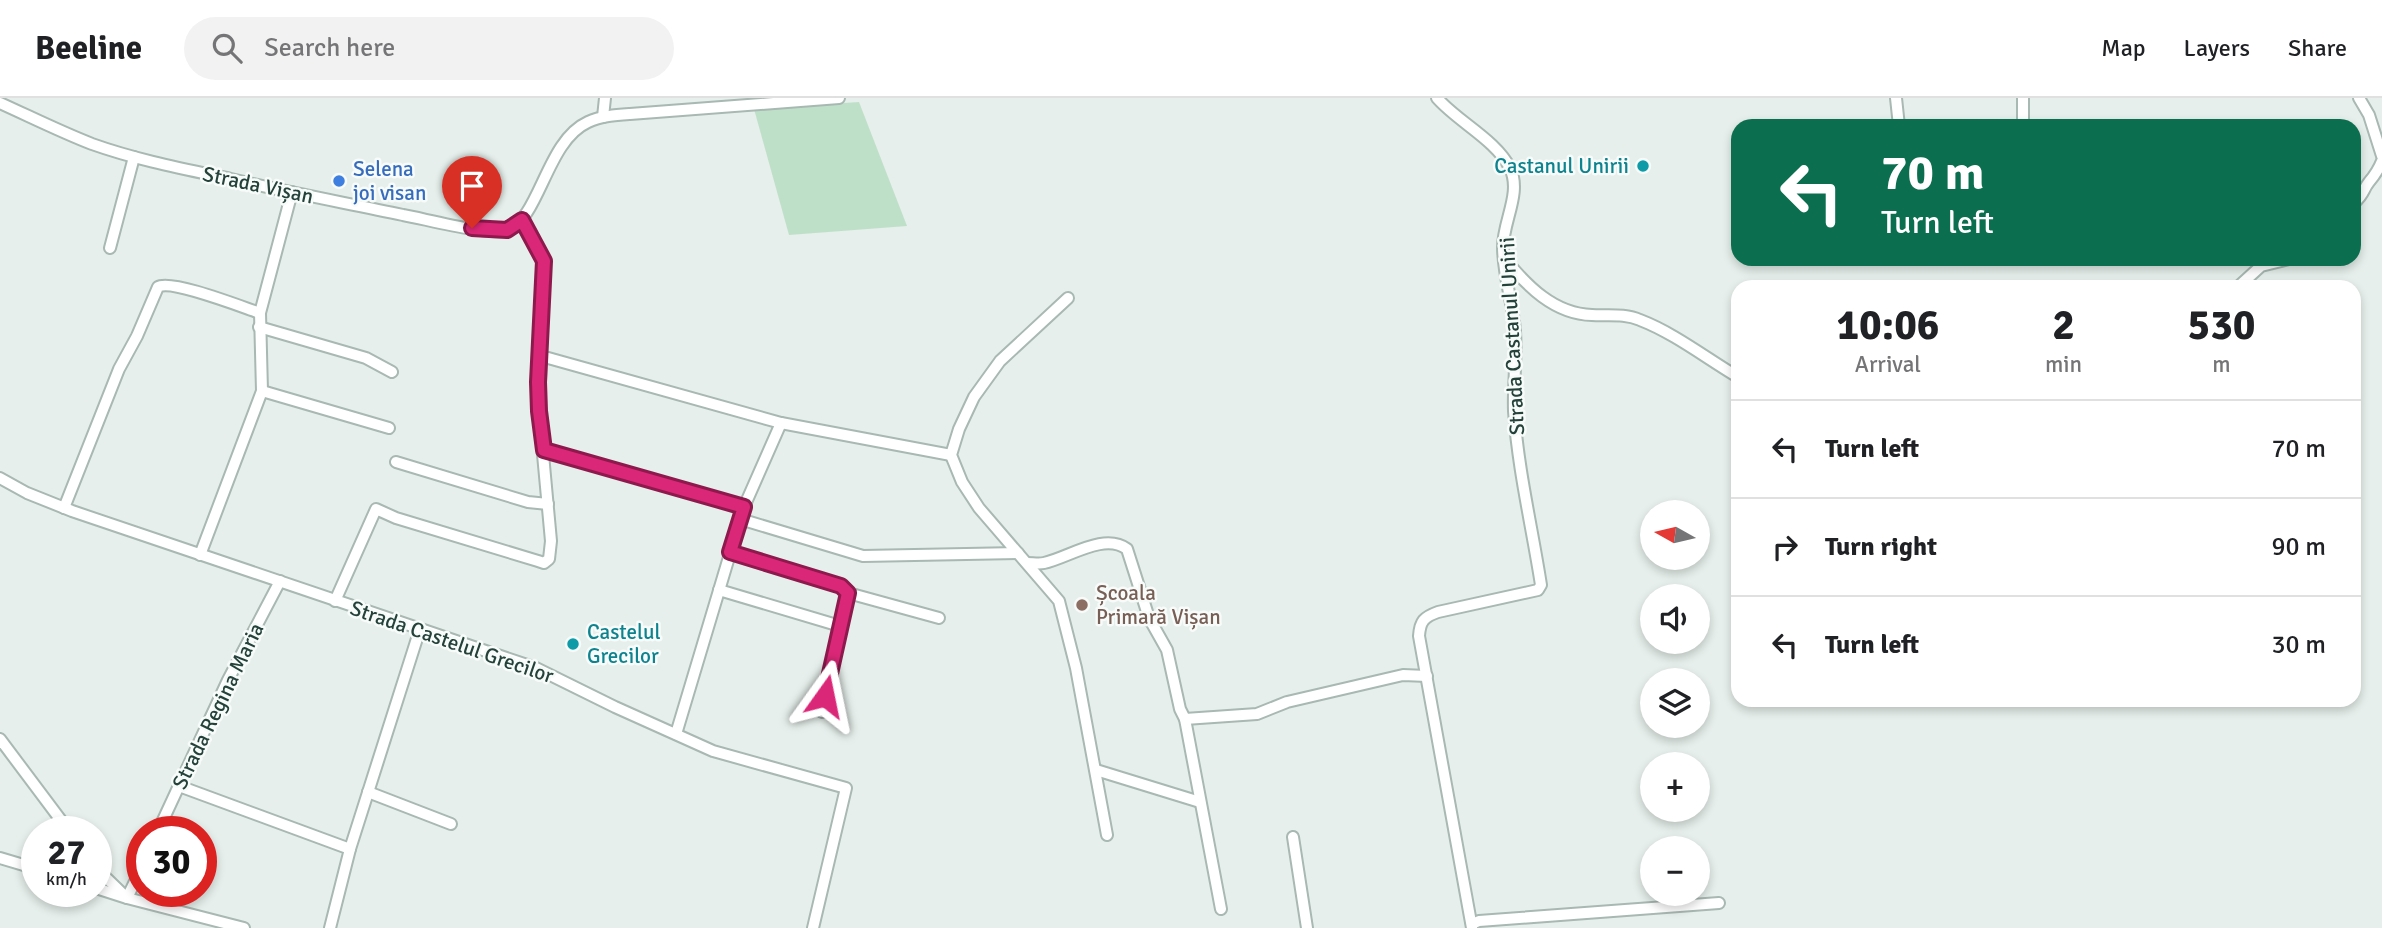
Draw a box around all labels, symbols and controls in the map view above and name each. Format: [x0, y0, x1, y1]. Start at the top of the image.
search box [184, 17, 674, 80]
text: Beeline [35, 28, 142, 69]
icon: search [208, 29, 246, 67]
text: Search here [264, 32, 395, 64]
text: Map [2101, 33, 2146, 63]
text: Layers [2184, 33, 2250, 63]
text: Share [2288, 33, 2347, 63]
text: 70 m [1881, 143, 1984, 203]
icon: left [1766, 147, 1857, 238]
place label: Castanul Unirii [1494, 153, 1629, 179]
place label: Selena joi visan [353, 156, 426, 206]
pin [442, 156, 502, 228]
marker: Castanul Unirii [1635, 158, 1651, 174]
street label: Strada Vișan [200, 161, 316, 209]
icon: arrive [453, 167, 491, 205]
marker: Selena joi visan [331, 173, 347, 189]
text: Turn left [1881, 203, 1994, 242]
street label: Strada Castanul Unirii [1494, 236, 1530, 436]
text: 10:06 [1836, 300, 1940, 351]
text: 2 [2052, 300, 2075, 351]
text: 530 [2187, 300, 2256, 351]
text: Arrival [1855, 350, 1921, 379]
text: min [2045, 350, 2082, 379]
text: m [2212, 350, 2231, 379]
icon: left [1766, 430, 1804, 468]
text: Turn left [1825, 433, 1919, 465]
text: 70 m [2271, 433, 2326, 465]
north arrow [1640, 500, 1710, 570]
map controls [1640, 500, 1710, 906]
icon: right [1766, 528, 1804, 566]
text: Turn right [1825, 531, 1937, 563]
text: 90 m [2271, 531, 2326, 563]
place label: Școala Primară Vișan [1096, 580, 1221, 630]
button: sound [1640, 584, 1710, 654]
street label: Strada Castelul Grecilor [347, 595, 557, 689]
marker: Școala Primară Vișan [1074, 597, 1090, 613]
street label: Strada Regina Maria [166, 619, 270, 793]
place label: Castelul Grecilor [587, 619, 661, 669]
icon: left [1766, 626, 1804, 664]
text: Turn left [1825, 629, 1919, 661]
text: 30 m [2271, 629, 2326, 661]
marker: Castelul Grecilor [565, 636, 581, 652]
position arrow [788, 659, 862, 733]
button: layers [1640, 668, 1710, 738]
button: + [1640, 752, 1710, 822]
speed limit sign: 30 [126, 816, 217, 907]
text: 27 [48, 831, 85, 874]
button: − [1640, 836, 1710, 906]
text: km/h [46, 868, 87, 890]

